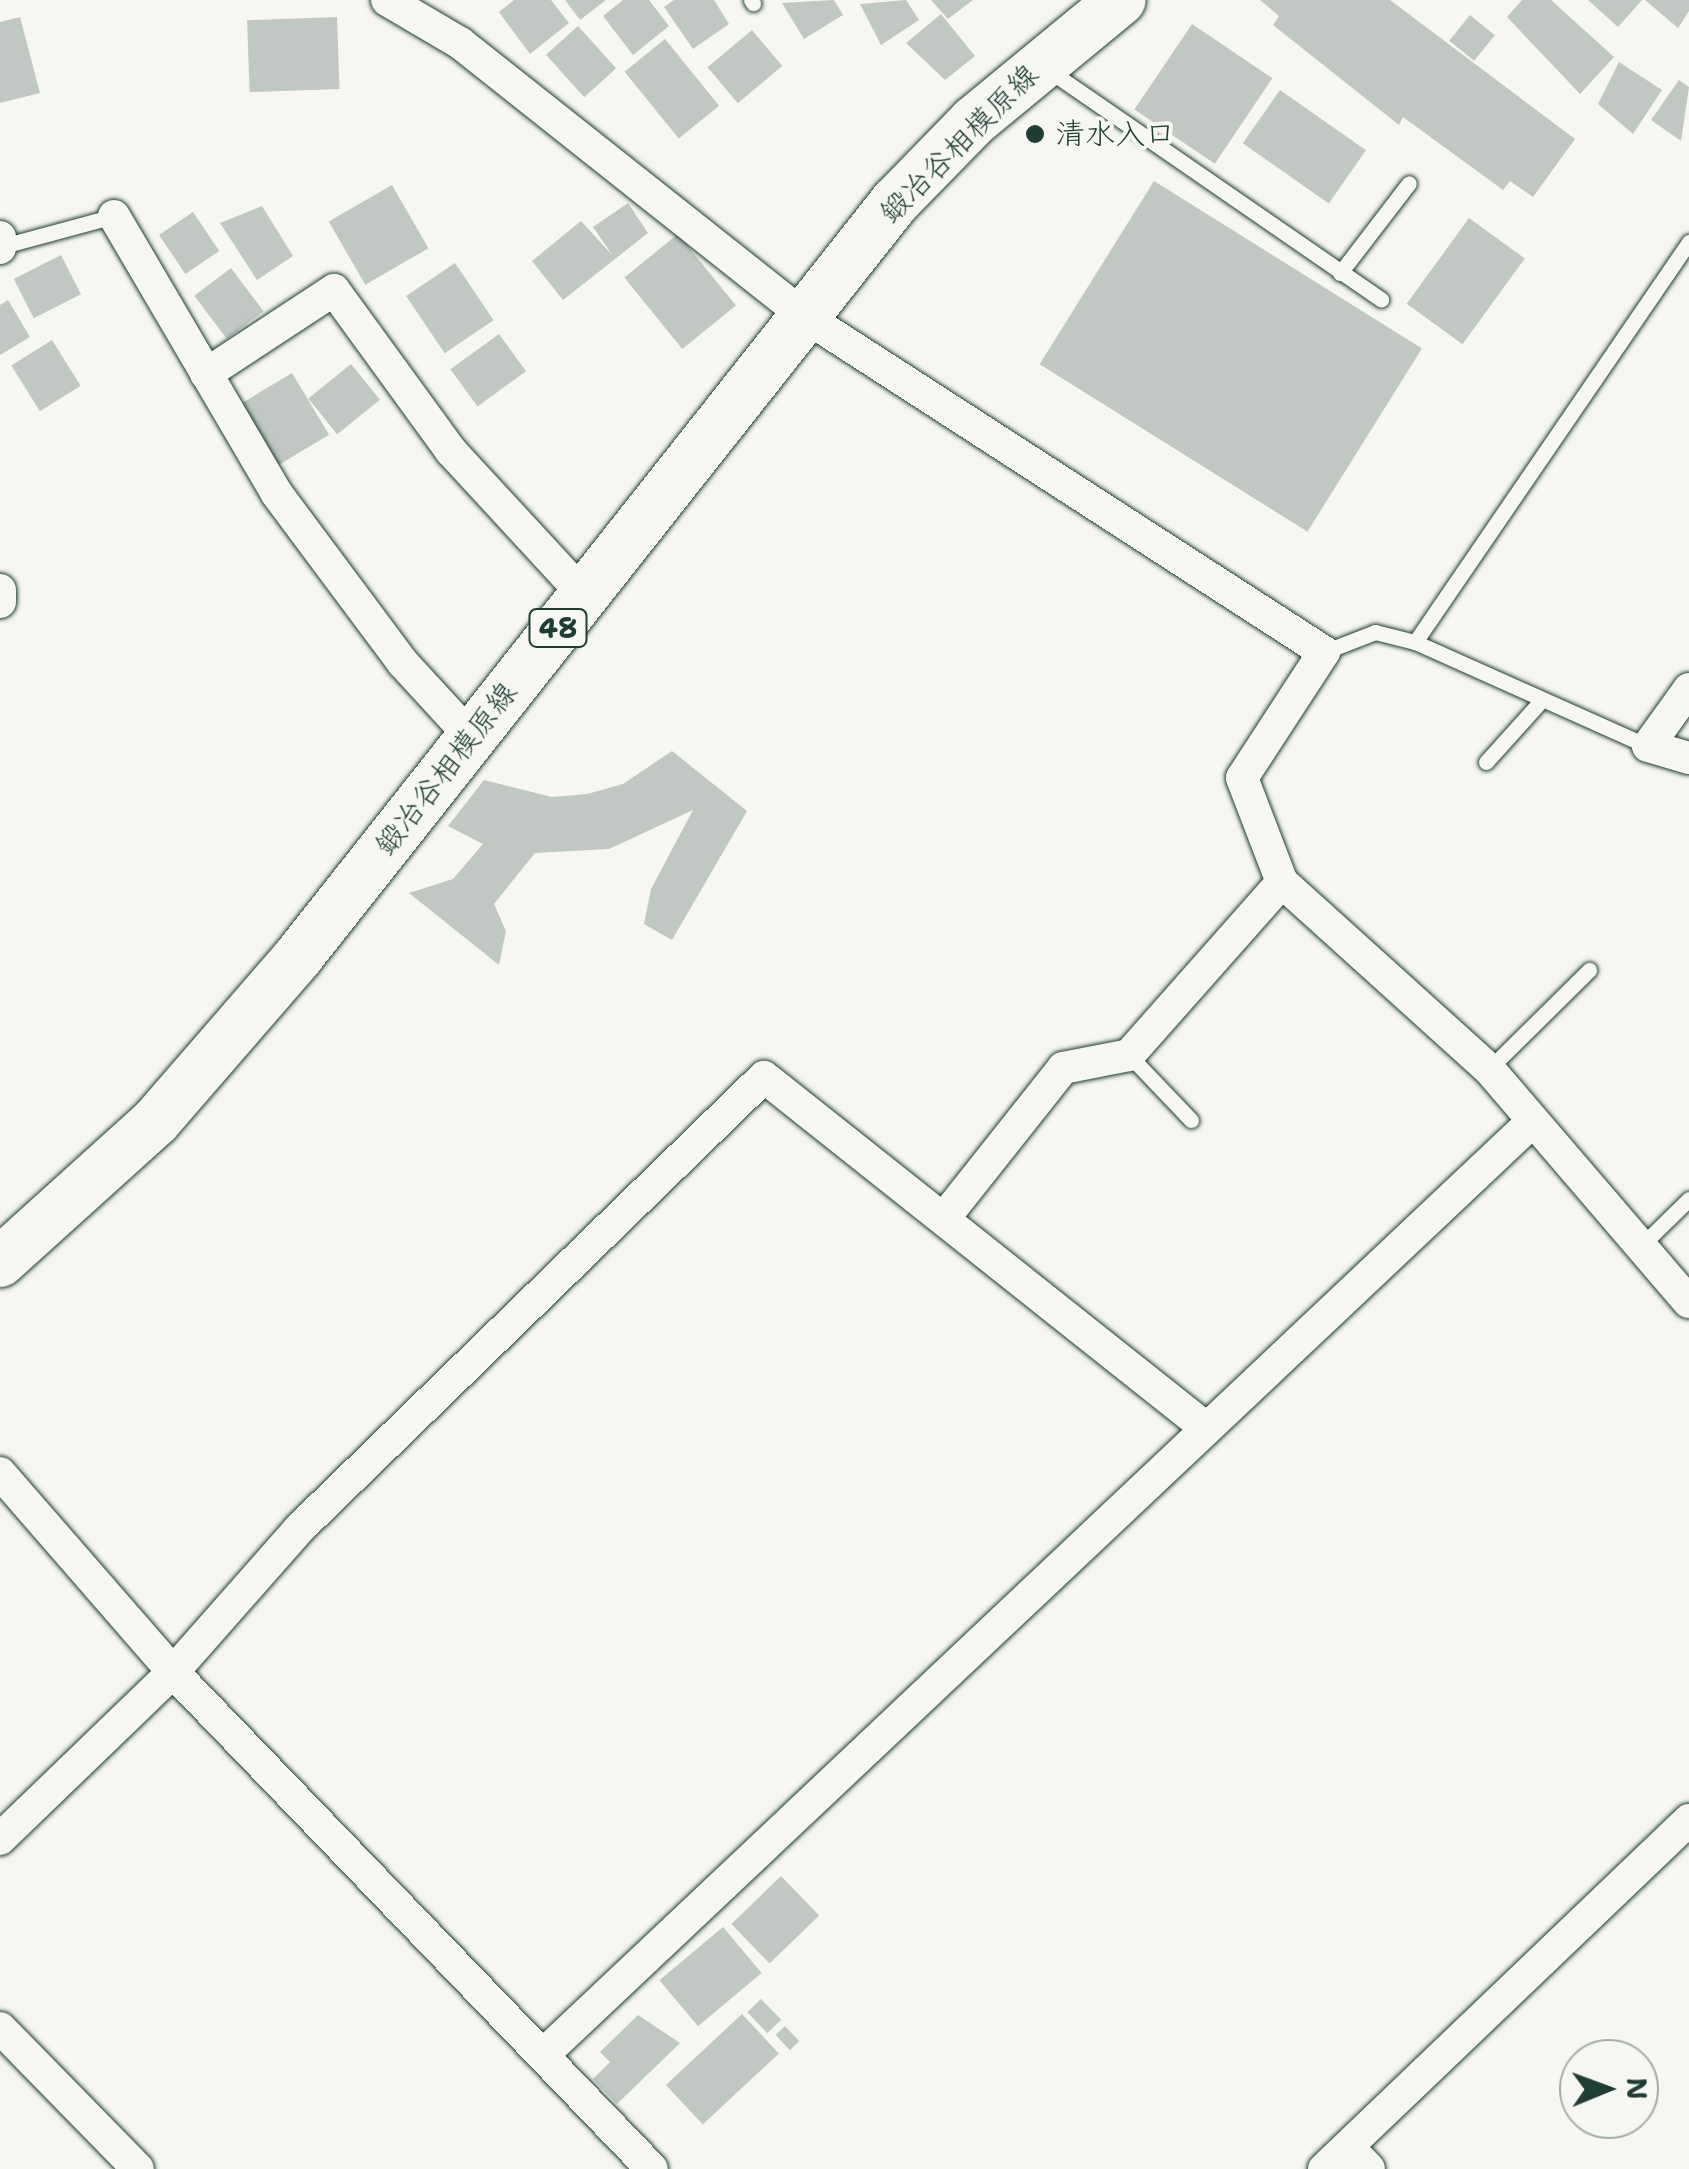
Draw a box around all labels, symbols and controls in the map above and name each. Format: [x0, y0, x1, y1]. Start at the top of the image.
street label: 鍛冶谷相模原線 [872, 57, 1046, 231]
place label: 清水入口 [1055, 116, 1175, 152]
marker: 清水入口 [1024, 123, 1046, 145]
road number: 48 [528, 605, 588, 651]
street label: 鍛冶谷相模原線 [367, 675, 525, 863]
north arrow [1559, 2039, 1659, 2139]
text: N [1618, 2077, 1656, 2100]

